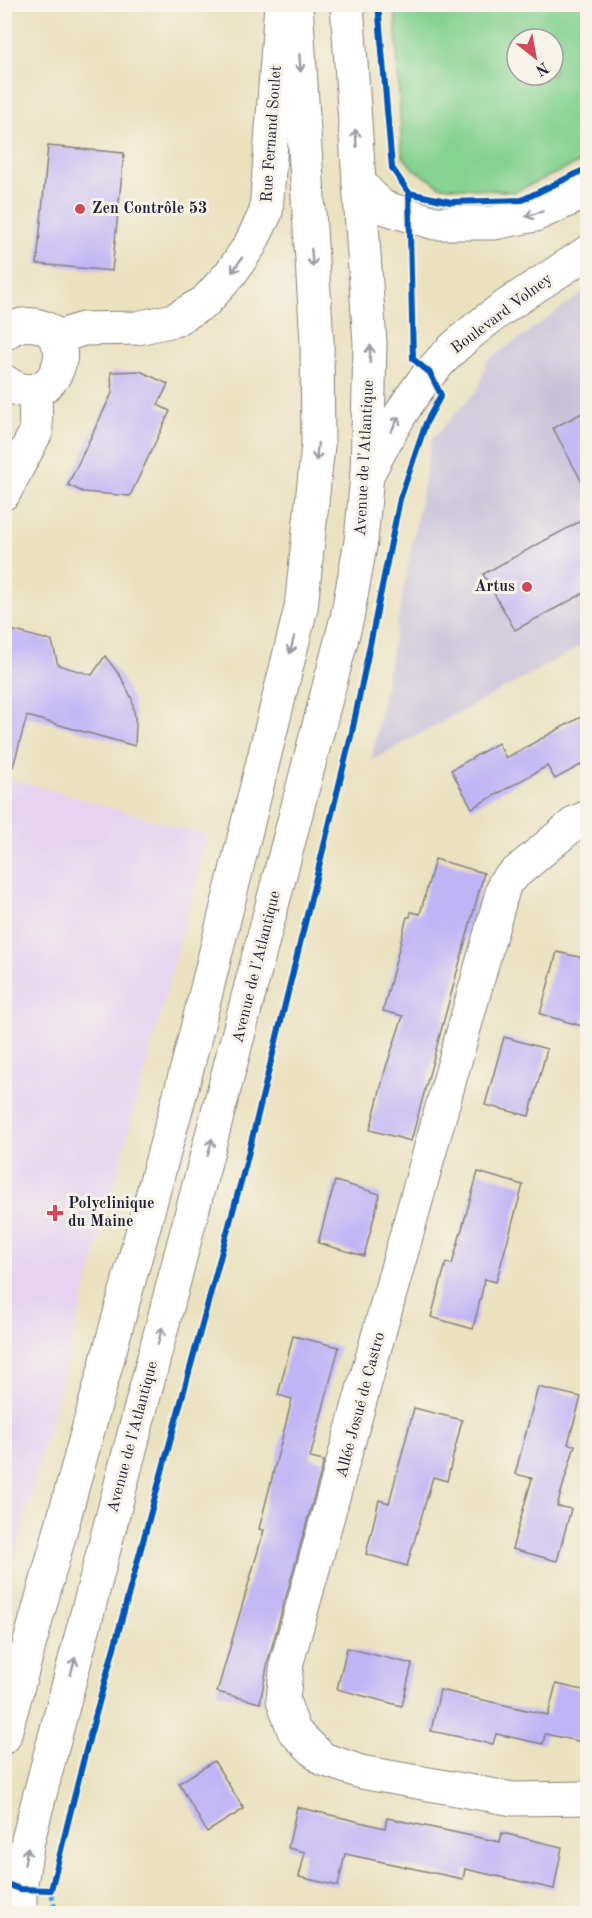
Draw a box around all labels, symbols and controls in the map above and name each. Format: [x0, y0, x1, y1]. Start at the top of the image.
north arrow [505, 27, 565, 87]
one-way arrow [294, 52, 305, 72]
text: N [532, 58, 551, 79]
street label: Rue Fernand Soulet [259, 65, 285, 203]
one-way arrow [350, 129, 361, 149]
place label: Zen Contrôle 53 [92, 201, 207, 217]
marker: Zen Contrôle 53 [73, 202, 87, 216]
one-way arrow [525, 209, 544, 220]
one-way arrow [307, 247, 318, 267]
one-way arrow [230, 256, 243, 273]
street label: Boulevard Volney [448, 271, 556, 357]
one-way arrow [364, 344, 376, 364]
street label: Avenue de l'Atlantique [353, 380, 377, 536]
one-way arrow [389, 416, 401, 433]
one-way arrow [311, 442, 322, 462]
place label: Artus [474, 579, 515, 595]
marker: Artus [520, 580, 534, 594]
one-way arrow [286, 636, 297, 655]
street label: Avenue de l'Atlantique [230, 889, 284, 1045]
one-way arrow [205, 1138, 216, 1157]
place label: Polyclinique du Maine [68, 1196, 155, 1230]
marker: Polyclinique du Maine [46, 1204, 64, 1222]
one-way arrow [154, 1326, 166, 1345]
street label: Allée Josué de Castro [334, 1331, 388, 1479]
street label: Avenue de l'Atlantique [105, 1359, 161, 1515]
one-way arrow [68, 1657, 80, 1676]
one-way arrow [21, 1846, 32, 1866]

